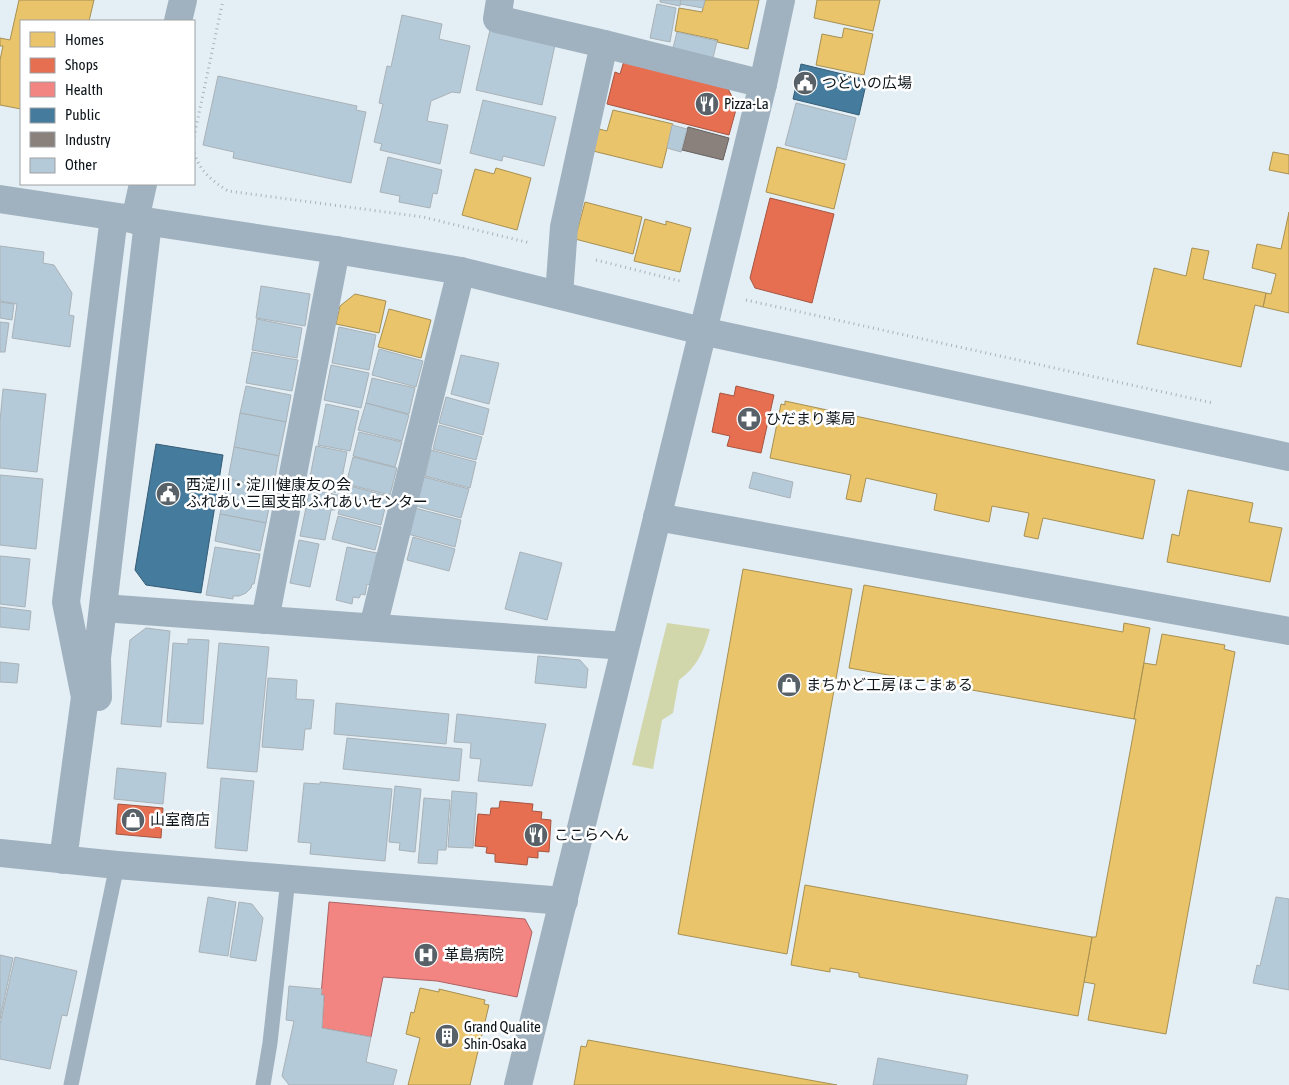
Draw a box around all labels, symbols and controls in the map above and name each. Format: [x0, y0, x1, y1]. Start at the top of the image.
legend [20, 20, 195, 185]
text: Homes [65, 31, 104, 48]
text: Shops [65, 56, 98, 73]
public building icon: つどいの広場 [792, 70, 818, 96]
place label: つどいの広場 [822, 74, 912, 91]
text: Health [65, 81, 103, 98]
restaurant icon: Pizza-La [694, 91, 720, 117]
place label: Pizza-La [724, 95, 769, 112]
text: Public [65, 106, 100, 123]
text: Industry [65, 131, 111, 148]
text: Other [65, 156, 97, 173]
pharmacy icon: ひだまり薬局 [736, 406, 762, 432]
place label: ひだまり薬局 [766, 410, 856, 427]
place label: 西淀川・淀川健康友の会 ふれあい三国支部 ふれあいセンター [186, 476, 428, 510]
public building icon: 西淀川・淀川健康友の会 ふれあい三国支部 ふれあいセンター [155, 481, 181, 507]
shop icon: まちかど工房 ほこまぁる [776, 672, 802, 698]
place label: まちかど工房 ほこまぁる [806, 676, 973, 693]
shop icon: 山室商店 [120, 807, 146, 833]
place label: 山室商店 [150, 811, 210, 828]
restaurant icon: ここらへん [523, 822, 549, 848]
place label: ここらへん [554, 826, 629, 843]
hospital icon: 革島病院 [413, 942, 439, 968]
place label: 革島病院 [444, 946, 504, 963]
place label: Grand Qualite Shin-Osaka [464, 1018, 541, 1052]
building icon: Grand Qualite Shin-Osaka [434, 1023, 460, 1049]

